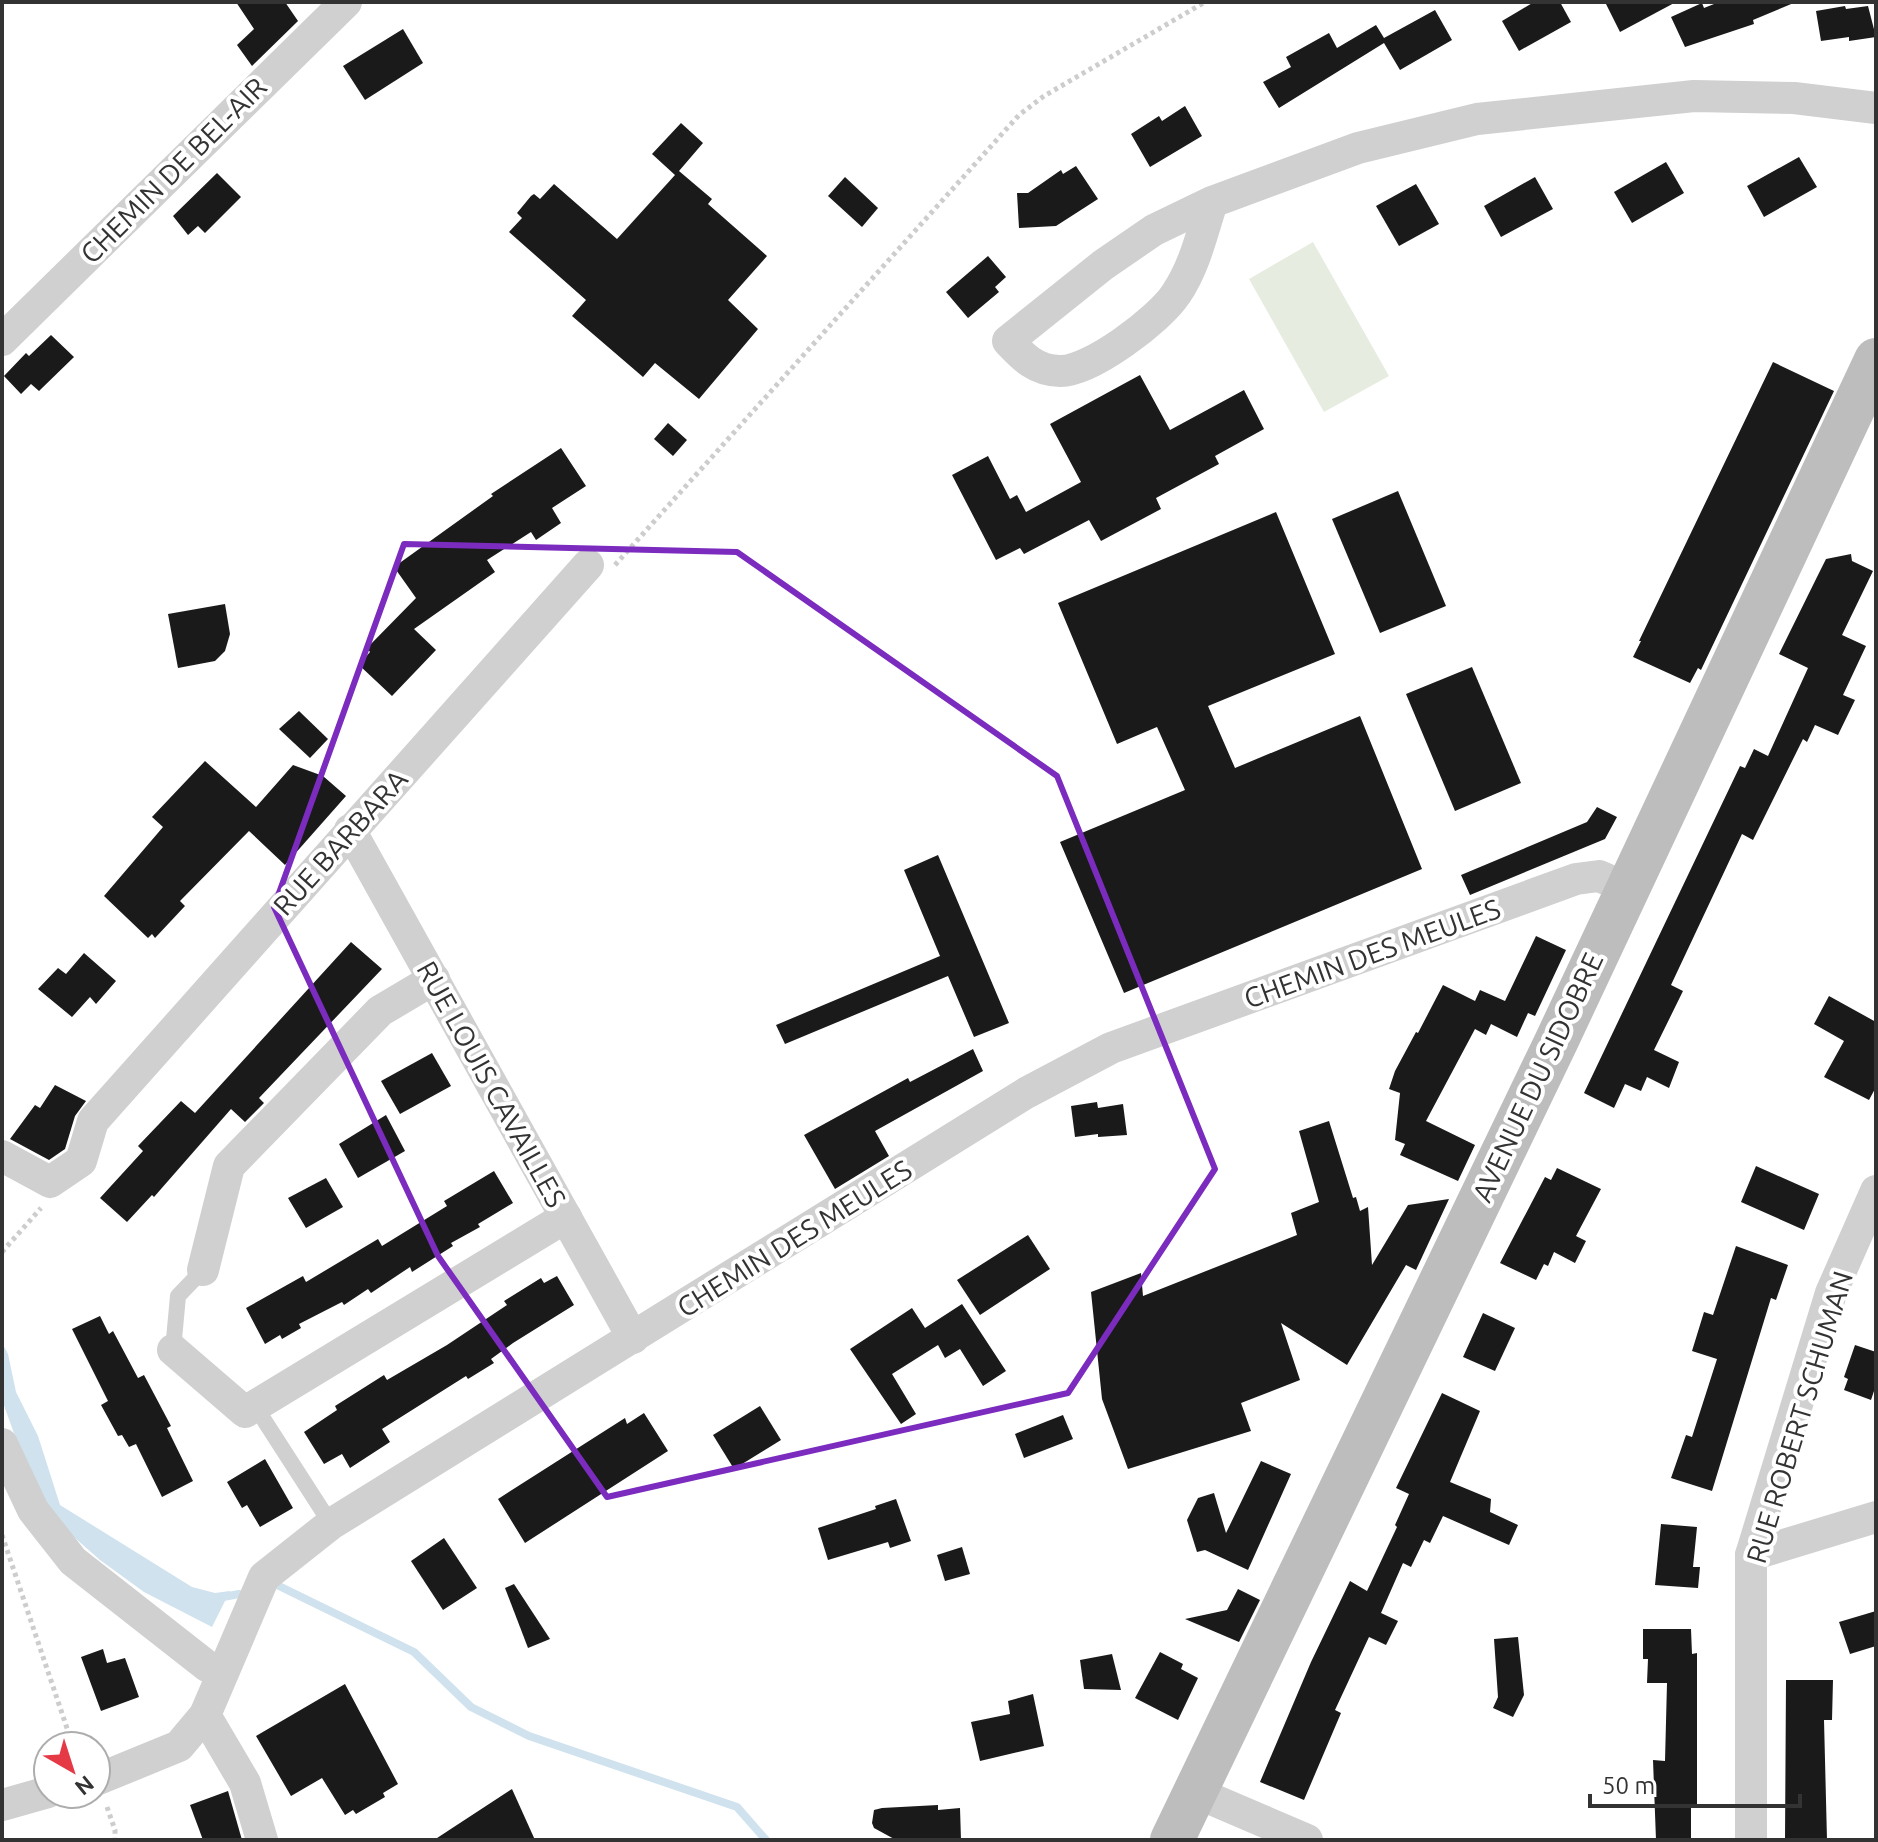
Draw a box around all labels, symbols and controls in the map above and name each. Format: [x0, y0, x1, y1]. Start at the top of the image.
street label: CHEMIN DE BEL-AIR [74, 71, 272, 269]
street label: RUE BARBARA [267, 763, 413, 921]
street label: CHEMIN DES MEULES [1240, 892, 1504, 1014]
street label: AVENUE DU SIDOBRE [1466, 948, 1608, 1206]
street label: RUE LOUIS CAVAILLES [411, 956, 573, 1212]
street label: CHEMIN DES MEULES [671, 1153, 917, 1323]
street label: RUE ROBERT SCHUMAN [1740, 1267, 1858, 1567]
north arrow [32, 1730, 112, 1810]
scale bar [1590, 1758, 1800, 1808]
text: N [71, 1771, 99, 1801]
text: 50 m [1602, 1772, 1655, 1799]

